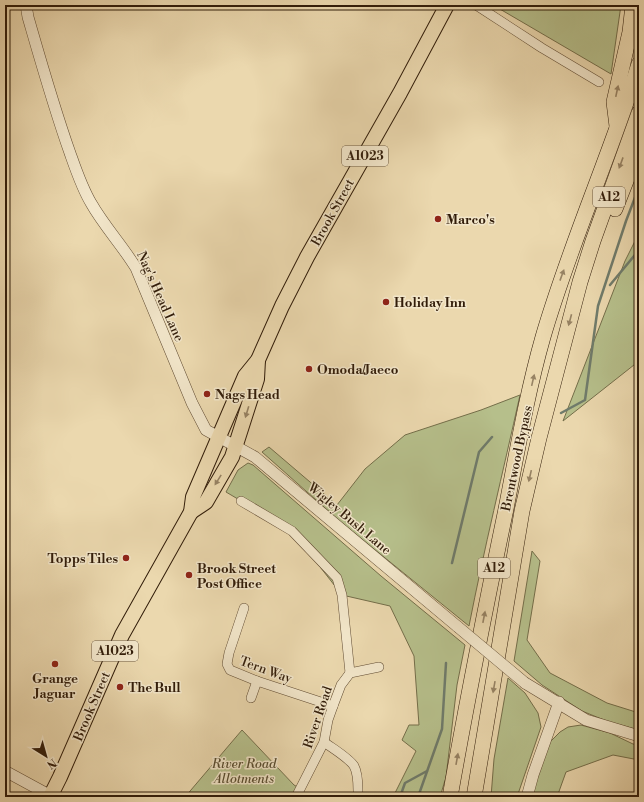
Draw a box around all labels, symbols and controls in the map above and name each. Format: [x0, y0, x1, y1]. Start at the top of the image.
one-way arrow [614, 84, 620, 97]
road number: A1023 [342, 146, 388, 166]
one-way arrow [618, 157, 624, 169]
street label: Brook Street [307, 176, 358, 250]
road number: A12 [593, 187, 625, 207]
place label: Marco's [446, 212, 495, 228]
marker: Marco's [433, 214, 443, 224]
street label: Nag's Head Lane [133, 249, 187, 344]
one-way arrow [560, 269, 566, 281]
place label: Holiday Inn [394, 295, 466, 311]
marker: Holiday Inn [381, 297, 391, 307]
one-way arrow [566, 313, 572, 326]
place label: Omoda/Jaeco [317, 362, 399, 378]
marker: Omoda/Jaeco [304, 364, 314, 374]
one-way arrow [530, 374, 536, 386]
place label: Nags Head [215, 387, 280, 403]
marker: Nags Head [202, 389, 212, 399]
street label: Brentwood Bypass [498, 404, 536, 514]
one-way arrow [243, 406, 249, 418]
one-way arrow [527, 470, 533, 482]
one-way arrow [215, 474, 222, 486]
street label: Wigley Bush Lane [304, 479, 395, 559]
place label: Topps Tiles [48, 551, 118, 567]
marker: Topps Tiles [121, 553, 131, 563]
road number: A12 [478, 558, 510, 578]
place label: Brook Street Post Office [197, 561, 276, 592]
marker: Brook Street Post Office [184, 570, 194, 580]
one-way arrow [481, 611, 487, 623]
road number: A1023 [92, 641, 138, 661]
street label: Tern Way [237, 653, 295, 687]
marker: Grange Jaguar [50, 659, 60, 669]
street label: Brook Street [70, 669, 114, 744]
place label: Grange Jaguar [32, 671, 78, 702]
place label: The Bull [128, 680, 181, 696]
one-way arrow [490, 681, 496, 693]
marker: The Bull [115, 682, 125, 692]
street label: River Road [300, 684, 336, 750]
north arrow [26, 736, 66, 776]
one-way arrow [454, 753, 460, 765]
text: N [43, 755, 59, 772]
park label: River Road Allotments [211, 756, 277, 787]

